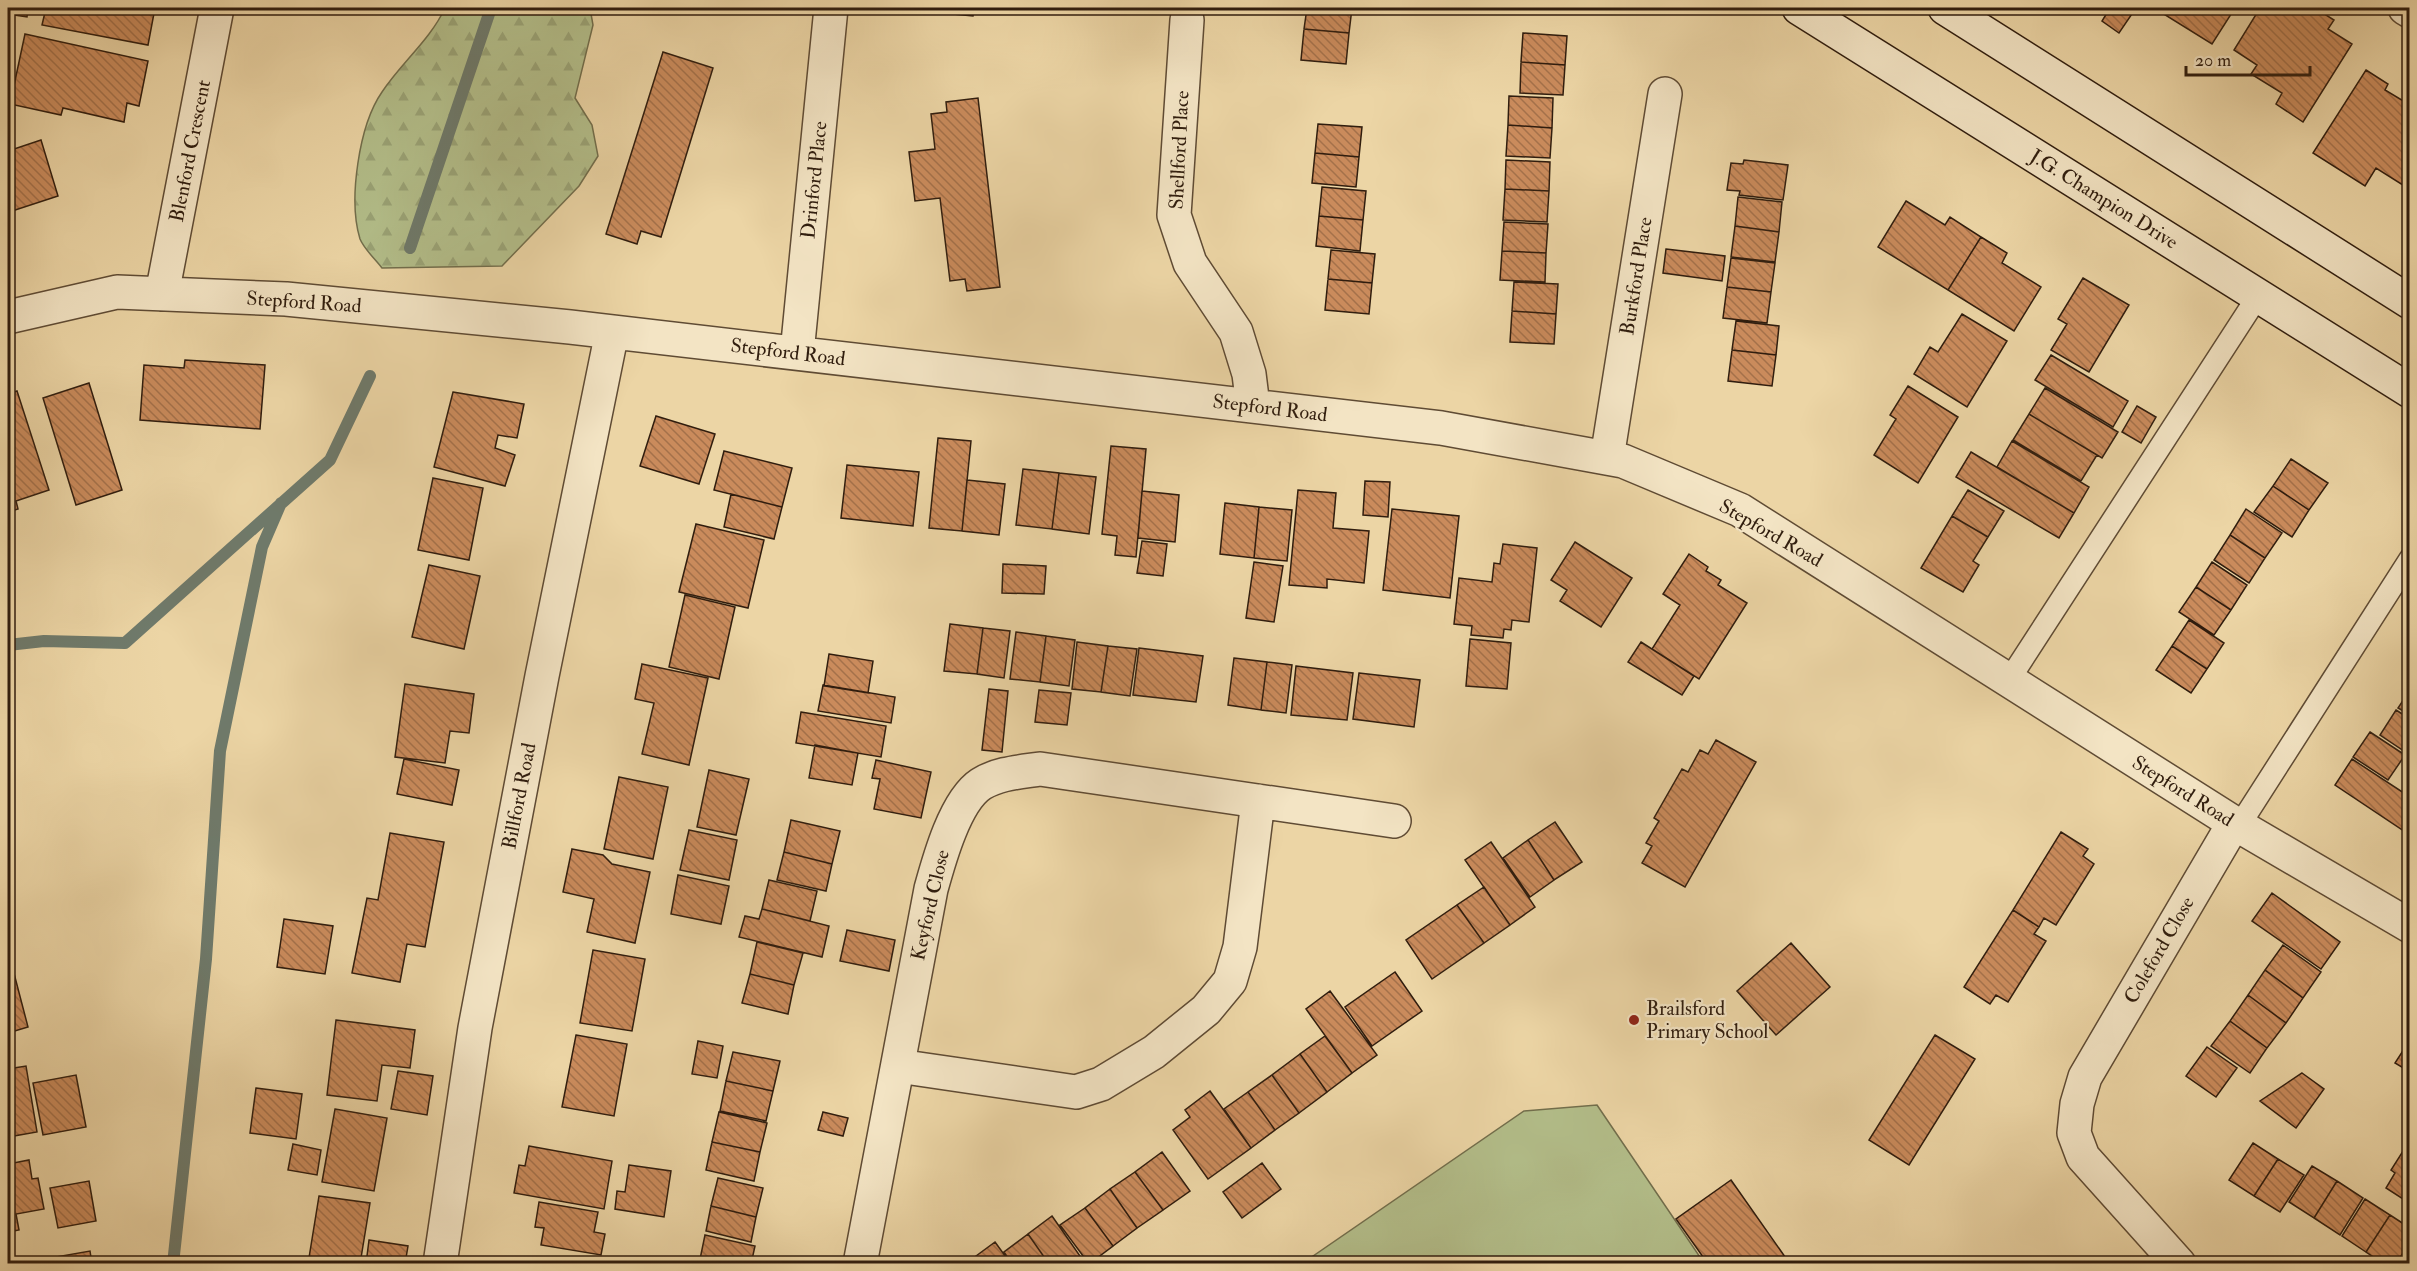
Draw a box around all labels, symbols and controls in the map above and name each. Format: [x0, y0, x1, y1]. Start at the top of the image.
scale bar [2186, 39, 2310, 77]
text: 20 m [2195, 49, 2231, 72]
street label: Blenford Crescent [164, 77, 216, 224]
street label: Shellford Place [1163, 90, 1195, 210]
street label: Drinford Place [795, 120, 833, 240]
street label: J.G. Champion Drive [2024, 143, 2183, 255]
street label: Burkford Place [1614, 215, 1658, 337]
street label: Stepford Road [246, 286, 363, 319]
street label: Stepford Road [729, 333, 847, 372]
street label: Stepford Road [1211, 389, 1329, 428]
street label: Stepford Road [1714, 493, 1827, 574]
street label: Billford Road [496, 741, 542, 851]
street label: Stepford Road [2127, 750, 2239, 833]
street label: Keyford Close [905, 847, 955, 963]
street label: Coleford Close [2118, 892, 2200, 1008]
place label: Brailsford Primary School [1646, 996, 1768, 1044]
marker: Brailsford Primary School [1627, 1013, 1641, 1027]

